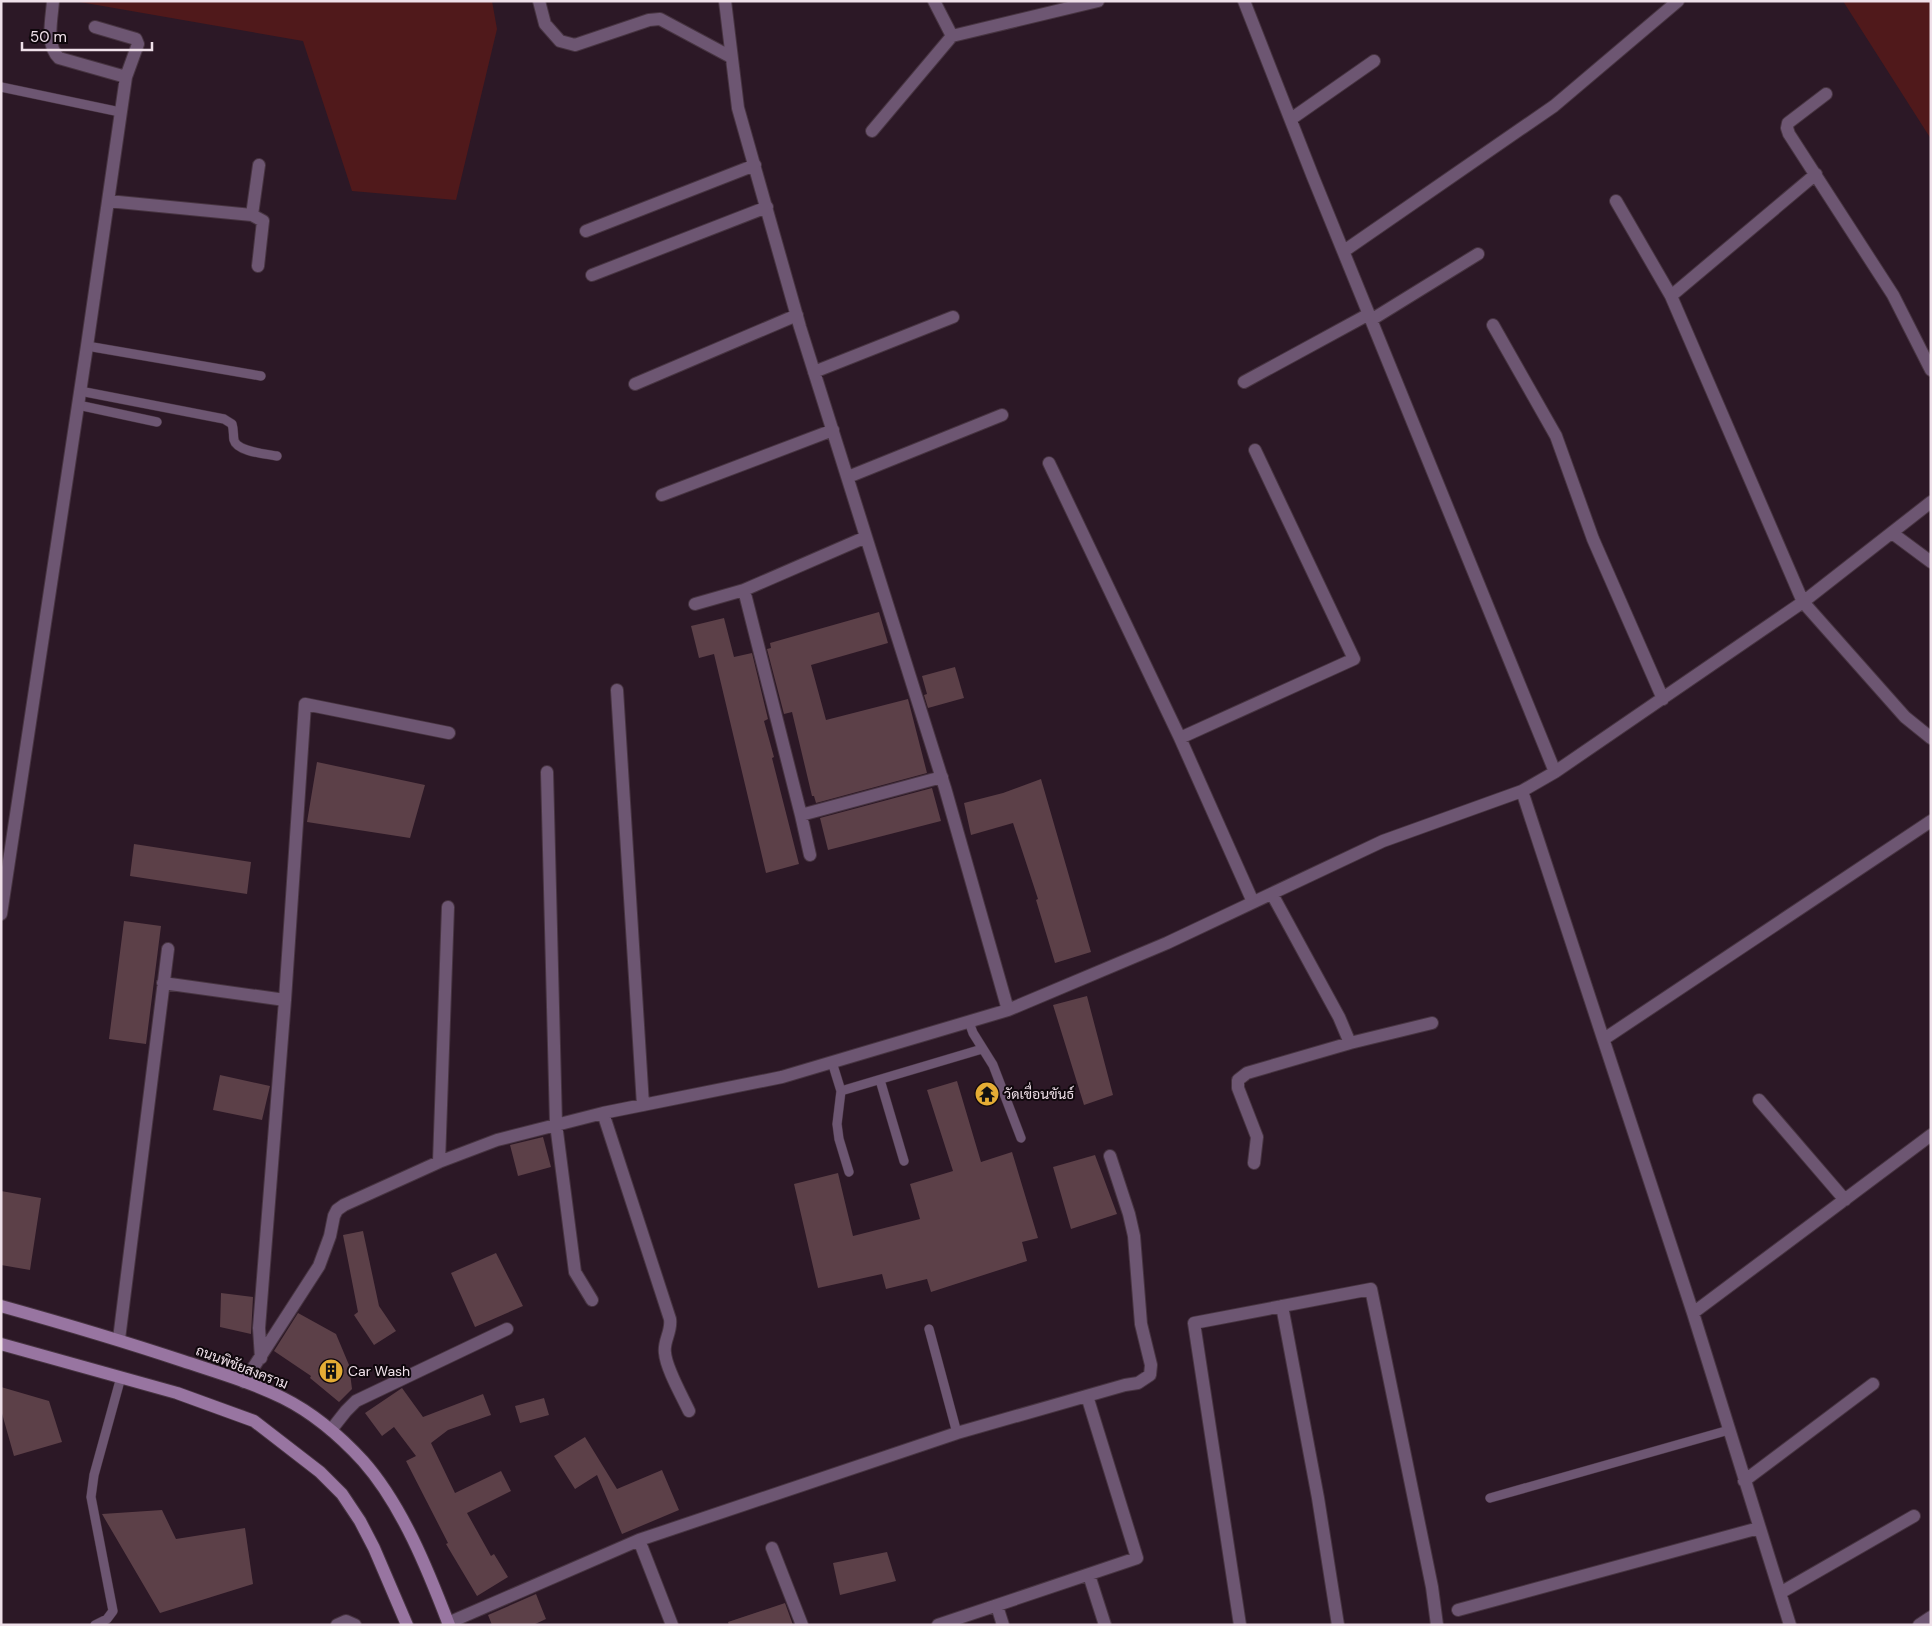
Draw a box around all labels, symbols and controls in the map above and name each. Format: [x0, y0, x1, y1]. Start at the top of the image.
scale bar [22, 20, 152, 52]
text: 50 m [30, 27, 67, 47]
temple icon: วัดเขื่อนขันธ์ [974, 1081, 1000, 1107]
place label: วัดเขื่อนขันธ์ [1004, 1082, 1074, 1103]
street label: ถนนพิชัยสงคราม [193, 1341, 291, 1393]
building icon: Car Wash [318, 1358, 344, 1384]
place label: Car Wash [348, 1362, 410, 1380]

